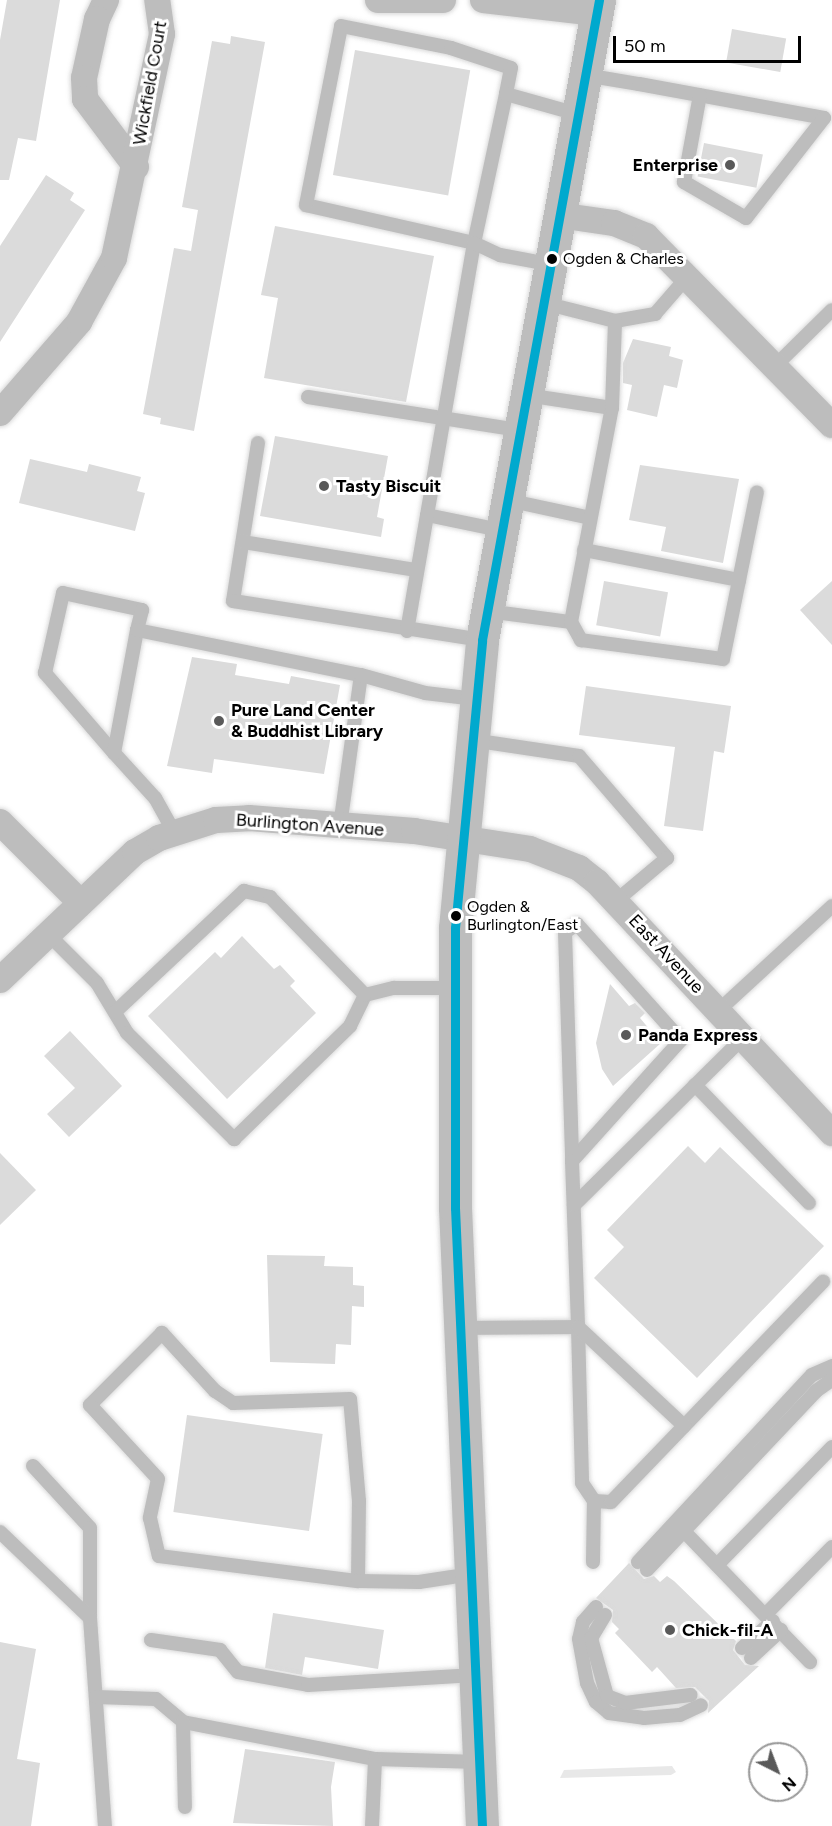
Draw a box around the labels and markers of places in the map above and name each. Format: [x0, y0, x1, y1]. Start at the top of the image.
place label: Enterprise [633, 154, 718, 176]
marker: Enterprise [723, 158, 737, 172]
place label: Ogden & Charles [563, 249, 684, 269]
marker: Ogden & Charles [546, 253, 558, 265]
place label: Tasty Biscuit [336, 475, 441, 497]
marker: Tasty Biscuit [317, 479, 331, 493]
place label: Pure Land Center & Buddhist Library [231, 700, 383, 742]
marker: Pure Land Center & Buddhist Library [212, 714, 226, 728]
place label: Ogden & Burlington/East [467, 897, 578, 935]
marker: Ogden & Burlington/East [450, 910, 462, 922]
place label: Panda Express [638, 1024, 758, 1046]
marker: Panda Express [619, 1028, 633, 1042]
place label: Chick-fil-A [682, 1619, 773, 1641]
marker: Chick-fil-A [663, 1623, 677, 1637]

